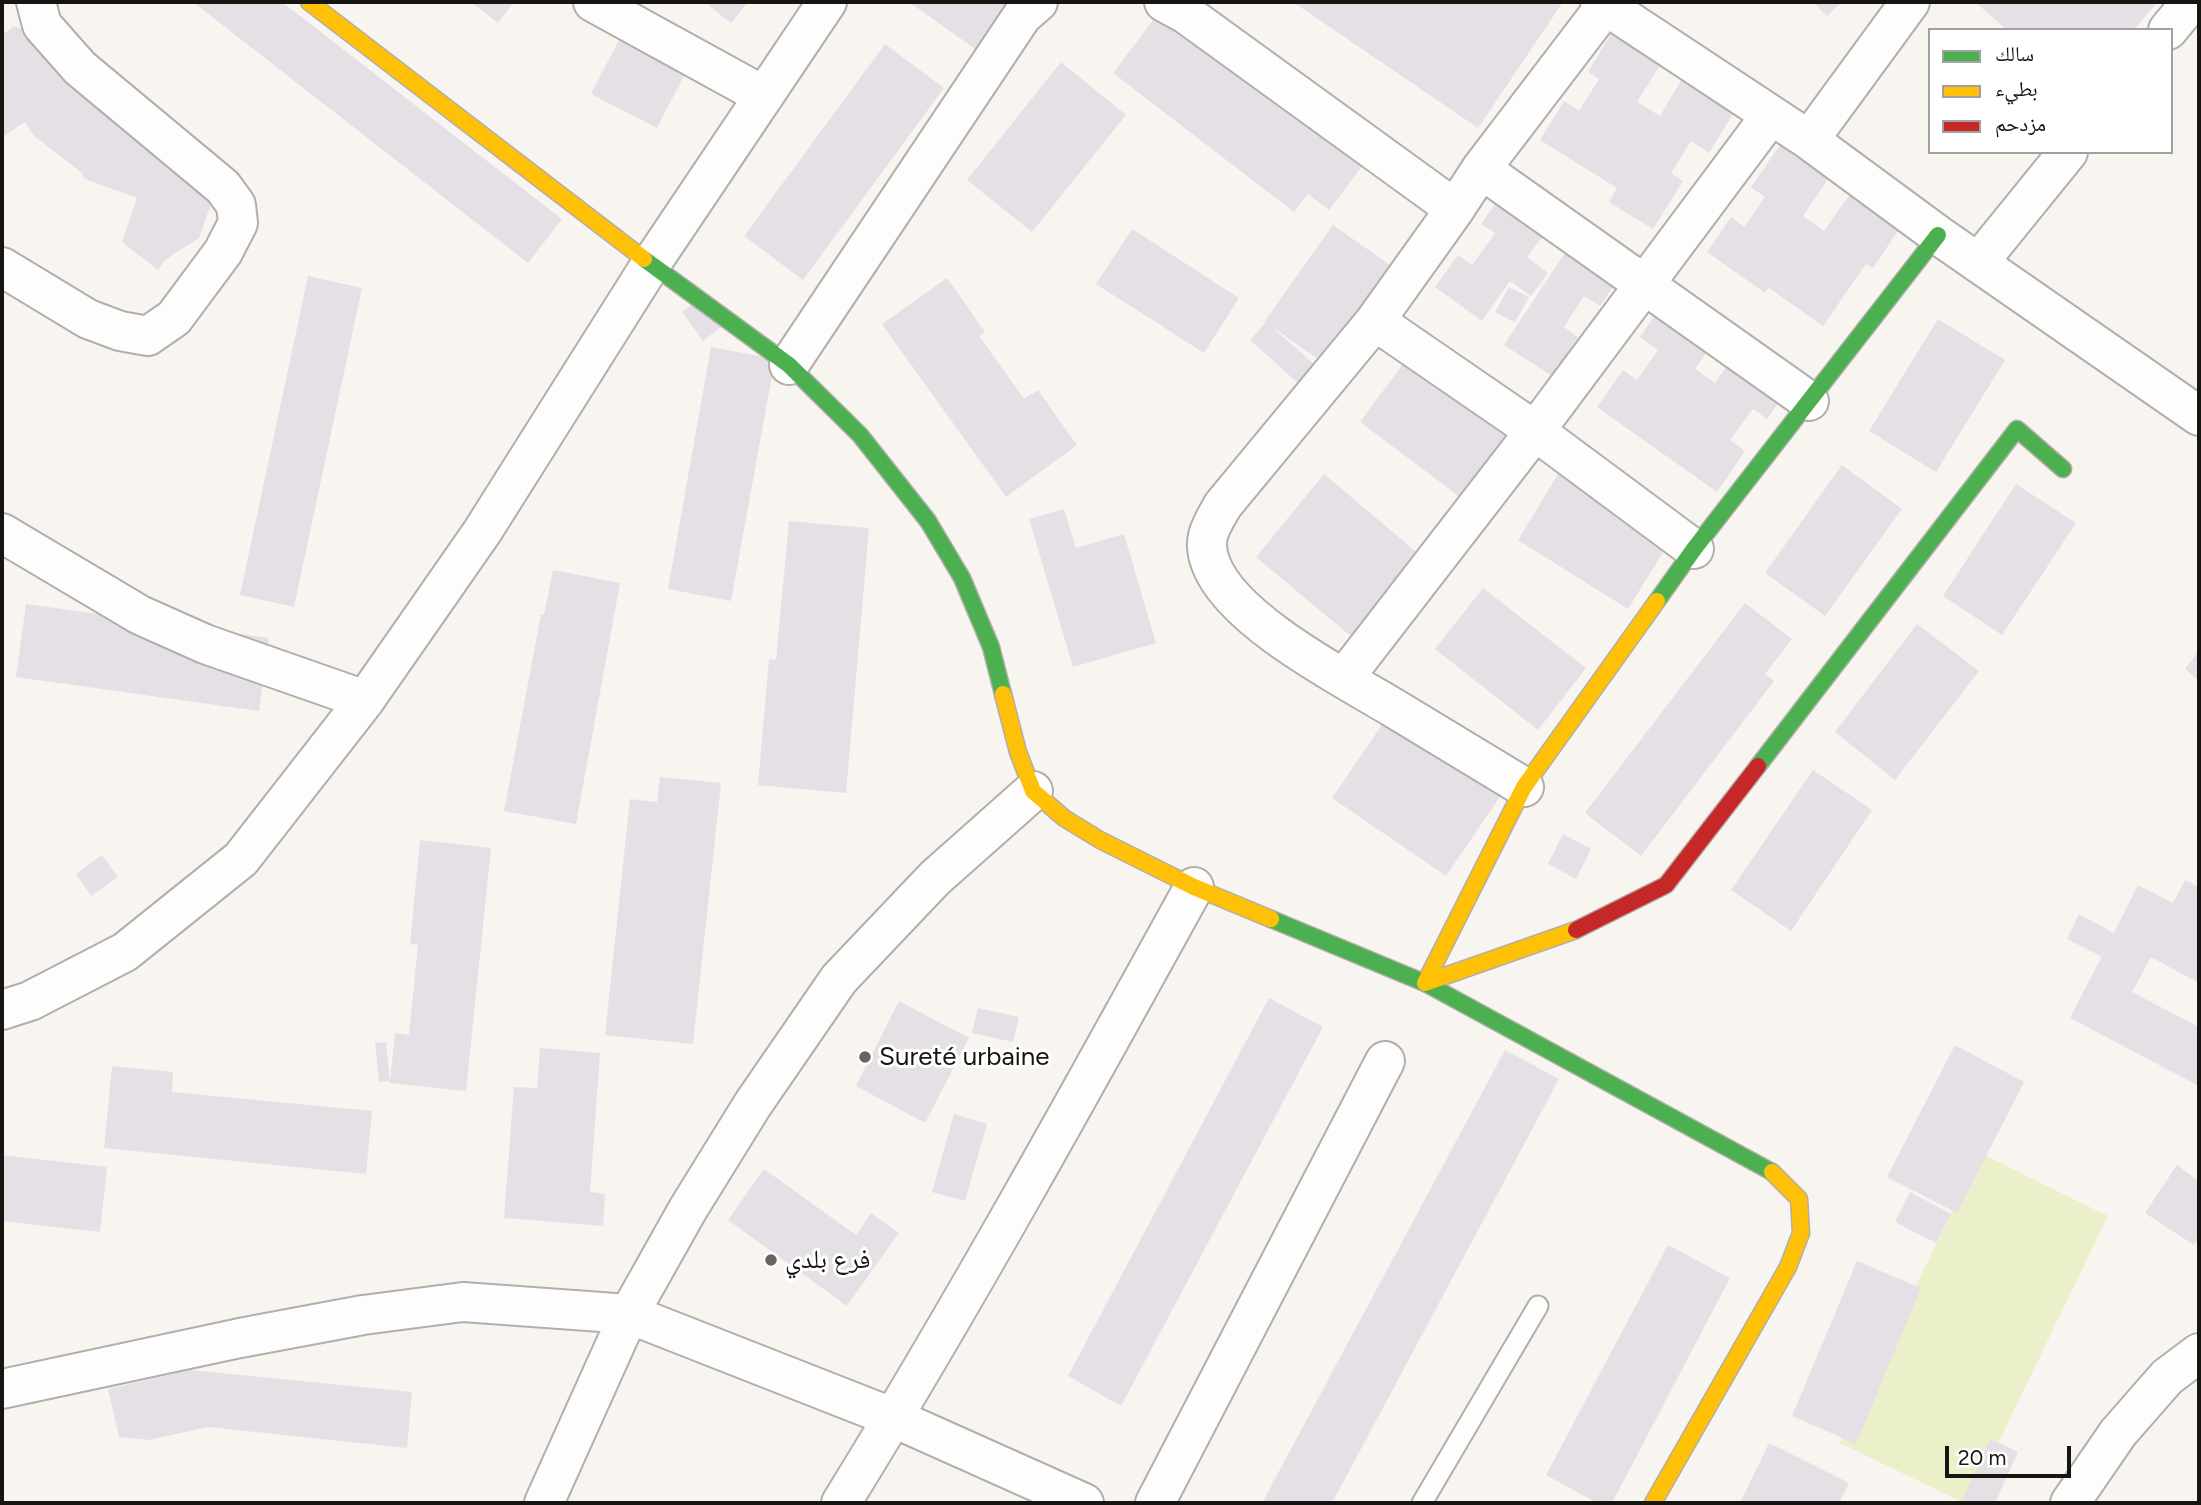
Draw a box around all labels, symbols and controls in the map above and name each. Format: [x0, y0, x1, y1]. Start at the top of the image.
legend [1928, 28, 2173, 154]
text: سالك [1995, 41, 2034, 66]
text: بطيء [1995, 76, 2038, 101]
text: مزدحم [1995, 111, 2046, 136]
place label: Sureté urbaine [879, 1041, 1049, 1073]
marker: Sureté urbaine [857, 1049, 873, 1065]
place label: فرع بلدي [785, 1244, 870, 1276]
marker: فرع بلدي [763, 1252, 779, 1268]
scale bar [1949, 1432, 2075, 1476]
text: 20 m [1958, 1445, 2006, 1470]

